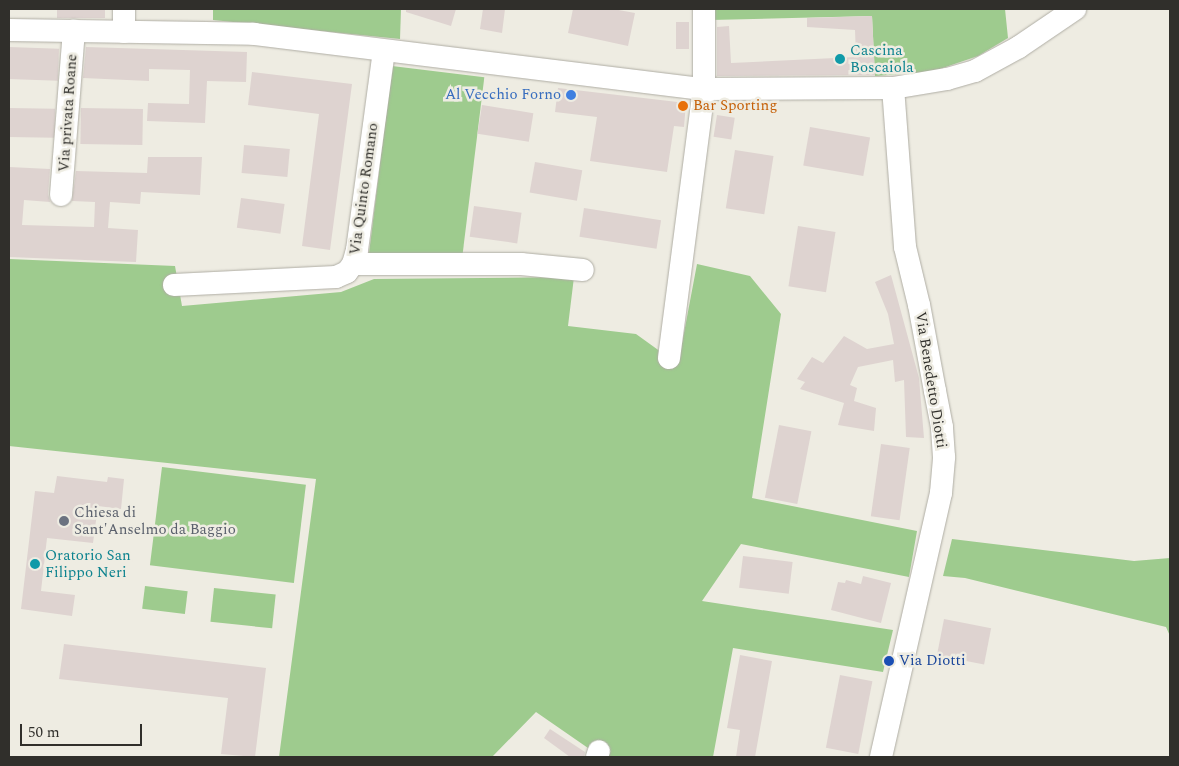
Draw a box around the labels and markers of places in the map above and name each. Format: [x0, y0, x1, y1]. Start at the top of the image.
place label: Cascina Boscaiola [850, 41, 914, 76]
marker: Cascina Boscaiola [834, 53, 846, 65]
place label: Al Vecchio Forno [445, 86, 561, 104]
marker: Al Vecchio Forno [565, 89, 577, 101]
place label: Bar Sporting [693, 97, 777, 115]
marker: Bar Sporting [677, 100, 689, 112]
place label: Chiesa di Sant'Anselmo da Baggio [74, 503, 236, 538]
marker: Chiesa di Sant'Anselmo da Baggio [58, 515, 70, 527]
place label: Oratorio San Filippo Neri [45, 546, 131, 581]
marker: Oratorio San Filippo Neri [29, 558, 41, 570]
place label: Via Diotti [899, 652, 966, 670]
marker: Via Diotti [883, 655, 895, 667]

